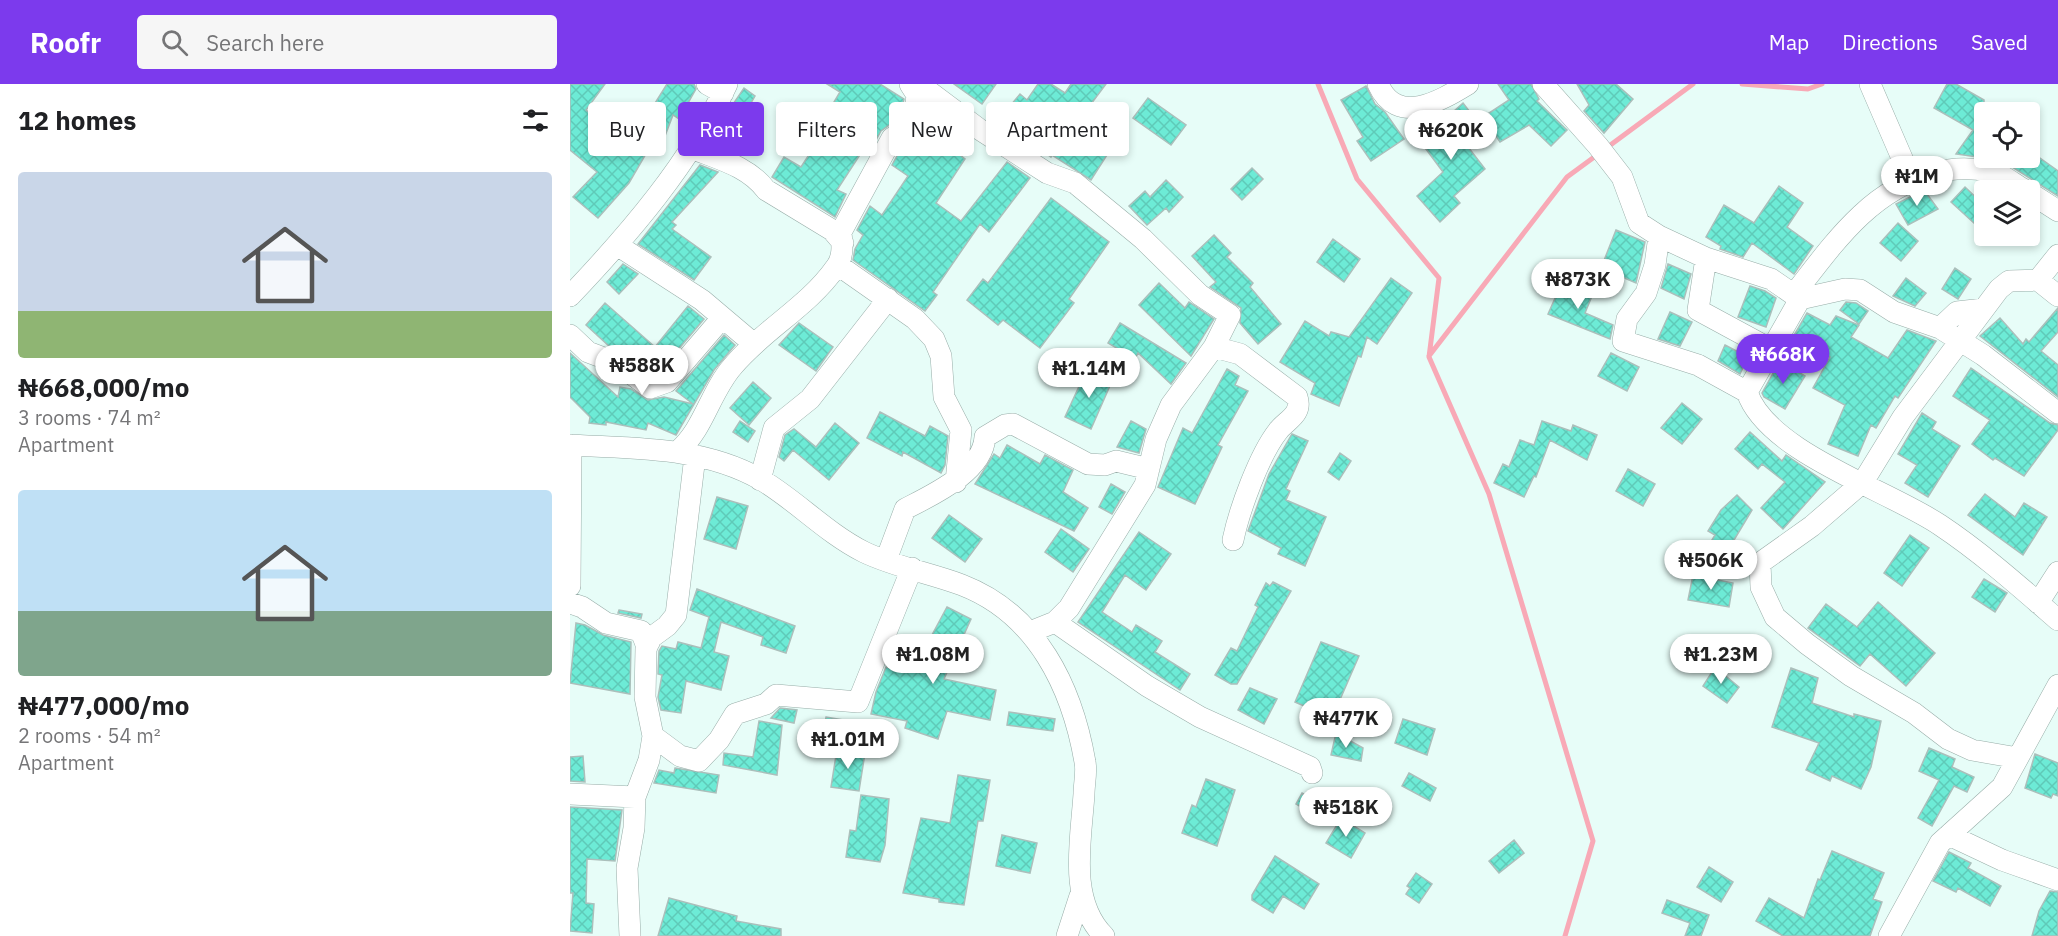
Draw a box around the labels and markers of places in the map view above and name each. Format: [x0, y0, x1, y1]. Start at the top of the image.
pin: ₦620K [1409, 110, 1493, 161]
pin: ₦1M [1888, 156, 1946, 207]
pin: ₦873K [1536, 259, 1620, 310]
pin: ₦668K [1741, 334, 1825, 385]
pin: ₦588K [600, 345, 684, 396]
pin: ₦1.14M [1040, 348, 1138, 399]
pin: ₦506K [1669, 540, 1753, 591]
pin: ₦1.08M [884, 634, 982, 685]
pin: ₦1.23M [1672, 634, 1770, 685]
pin: ₦477K [1304, 698, 1388, 749]
pin: ₦1.01M [799, 719, 897, 770]
pin: ₦518K [1304, 787, 1388, 838]

